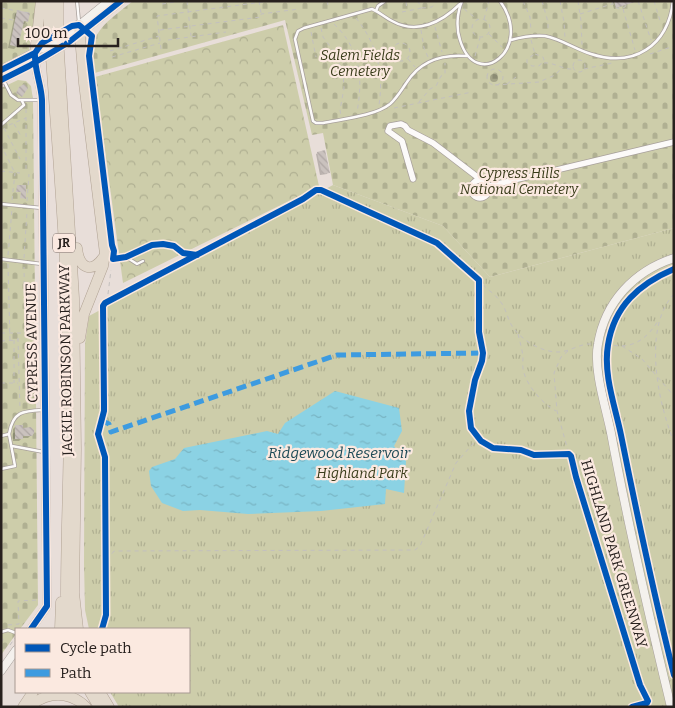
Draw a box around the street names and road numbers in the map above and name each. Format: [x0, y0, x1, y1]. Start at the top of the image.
road number: JR [53, 234, 75, 252]
street label: JACKIE ROBINSON PARKWAY [56, 264, 76, 457]
street label: CYPRESS AVENUE [22, 283, 42, 403]
street label: HIGHLAND PARK GREENWAY [577, 458, 651, 650]

